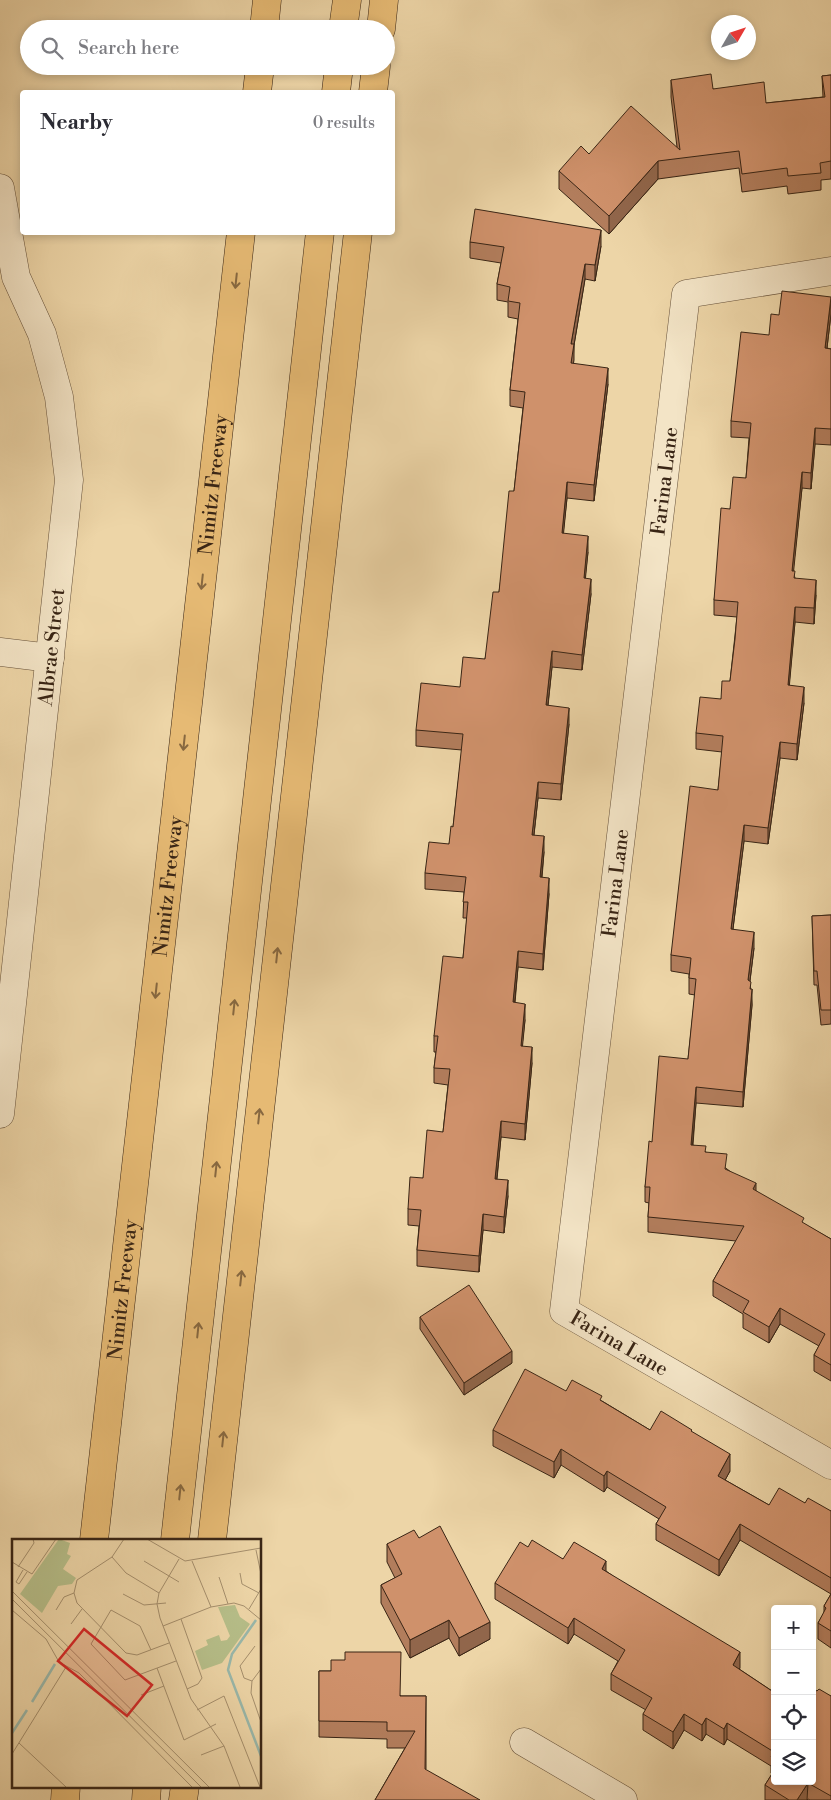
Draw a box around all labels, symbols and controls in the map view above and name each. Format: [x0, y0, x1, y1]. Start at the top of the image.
north arrow [711, 15, 756, 60]
search box [20, 20, 395, 75]
icon: search [38, 34, 66, 62]
text: Search here [78, 36, 179, 60]
text: Nearby [40, 110, 113, 136]
text: 0 results [313, 113, 375, 133]
one-way arrow [231, 273, 241, 289]
street label: Nimitz Freeway [194, 413, 234, 556]
street label: Farina Lane [646, 425, 685, 537]
one-way arrow [197, 573, 207, 589]
street label: Albrae Street [34, 587, 71, 708]
one-way arrow [179, 735, 189, 751]
street label: Nimitz Freeway [149, 814, 189, 958]
street label: Farina Lane [597, 827, 636, 939]
one-way arrow [272, 947, 282, 963]
one-way arrow [151, 983, 161, 999]
one-way arrow [229, 999, 239, 1015]
one-way arrow [254, 1109, 264, 1125]
one-way arrow [211, 1161, 221, 1177]
street label: Nimitz Freeway [103, 1218, 144, 1361]
one-way arrow [236, 1270, 246, 1286]
street label: Farina Lane [565, 1306, 672, 1382]
one-way arrow [193, 1322, 203, 1338]
one-way arrow [218, 1432, 228, 1448]
one-way arrow [175, 1484, 185, 1500]
inset map [12, 1539, 261, 1788]
map controls [771, 1605, 816, 1785]
button: + [771, 1605, 816, 1650]
button: − [771, 1650, 816, 1695]
button: locate [771, 1695, 816, 1740]
button: layers [771, 1740, 816, 1785]

